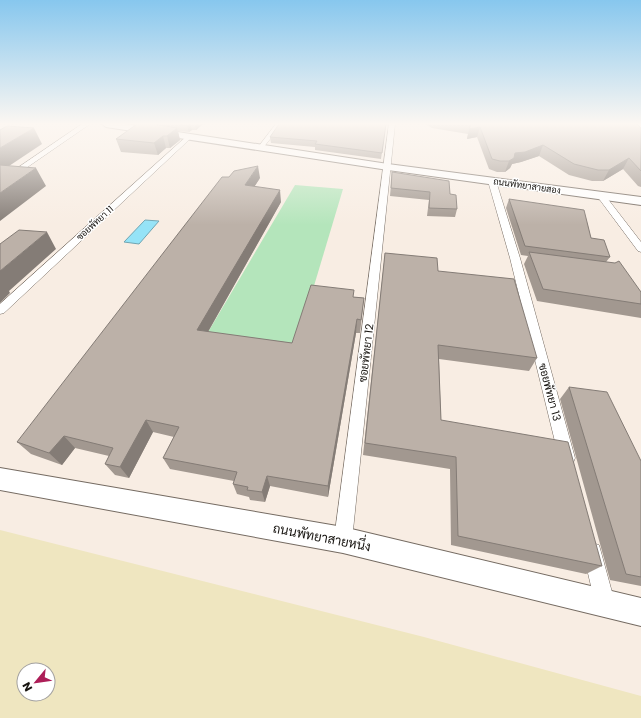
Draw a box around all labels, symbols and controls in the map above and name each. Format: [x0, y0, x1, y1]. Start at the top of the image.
street label: ถนนพัทยาสายสอง [493, 175, 561, 197]
street label: ซอยพัทยา 11 [74, 203, 116, 243]
street label: ซอยพัทยา 12 [354, 323, 378, 383]
street label: ซอยพัทยา 13 [535, 361, 565, 423]
street label: ถนนพัทยาสายหนึ่ง [271, 516, 373, 556]
north arrow [16, 662, 56, 702]
text: N [18, 679, 36, 694]

